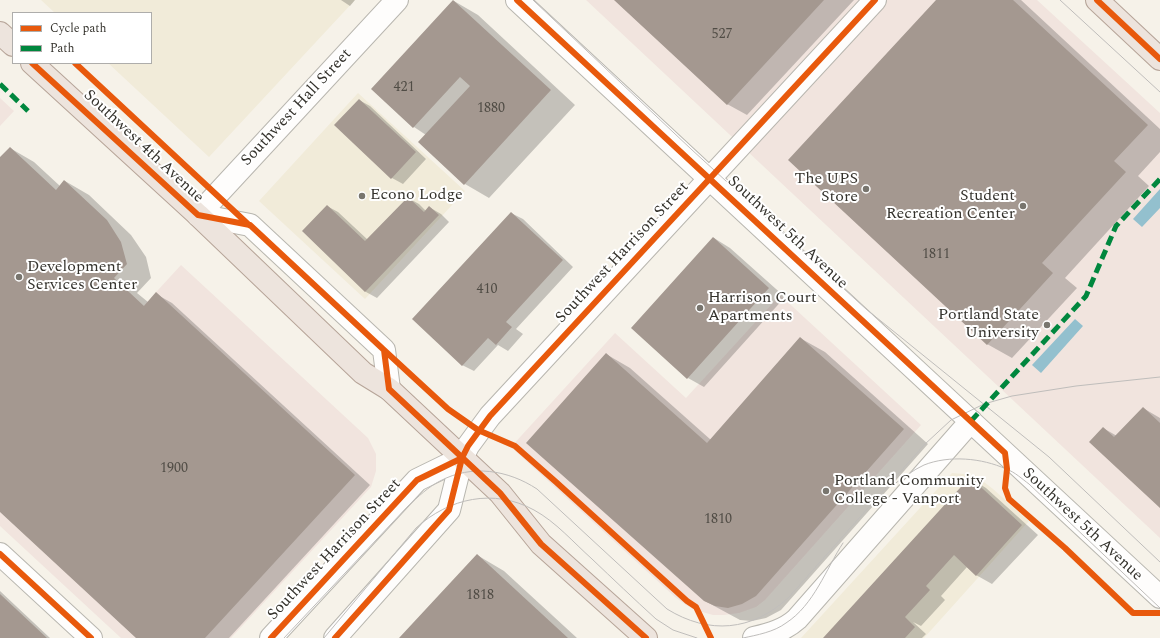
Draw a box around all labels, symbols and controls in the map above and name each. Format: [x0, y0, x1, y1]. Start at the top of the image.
legend [12, 12, 152, 64]
text: Cycle path [50, 19, 107, 38]
house number: 527 [712, 27, 732, 43]
text: Path [50, 39, 75, 58]
street label: Southwest Hall Street [238, 45, 356, 171]
house number: 421 [394, 80, 414, 96]
street label: Southwest 4th Avenue [79, 86, 207, 208]
house number: 1880 [477, 101, 505, 117]
place label: The UPS Store [795, 170, 858, 208]
street label: Southwest 5th Avenue [723, 172, 851, 294]
street label: Southwest Harrison Street [552, 178, 694, 328]
marker: The UPS Store [861, 184, 871, 194]
place label: Econo Lodge [370, 186, 463, 206]
place label: Student Recreation Center [886, 187, 1015, 225]
marker: Econo Lodge [357, 191, 367, 201]
marker: Student Recreation Center [1018, 201, 1028, 211]
house number: 1811 [922, 247, 950, 263]
place label: Development Services Center [27, 258, 137, 296]
marker: Development Services Center [14, 272, 24, 282]
house number: 410 [477, 282, 497, 298]
place label: Harrison Court Apartments [708, 289, 817, 327]
marker: Harrison Court Apartments [695, 303, 705, 313]
place label: Portland State University [938, 306, 1039, 344]
marker: Portland State University [1042, 320, 1052, 330]
house number: 1900 [160, 461, 188, 477]
street label: Southwest 5th Avenue [1018, 464, 1146, 586]
place label: Portland Community College - Vanport [834, 472, 984, 510]
street label: Southwest Harrison Street [264, 475, 406, 625]
marker: Portland Community College - Vanport [821, 486, 831, 496]
house number: 1810 [704, 512, 732, 528]
house number: 1818 [466, 588, 494, 604]

